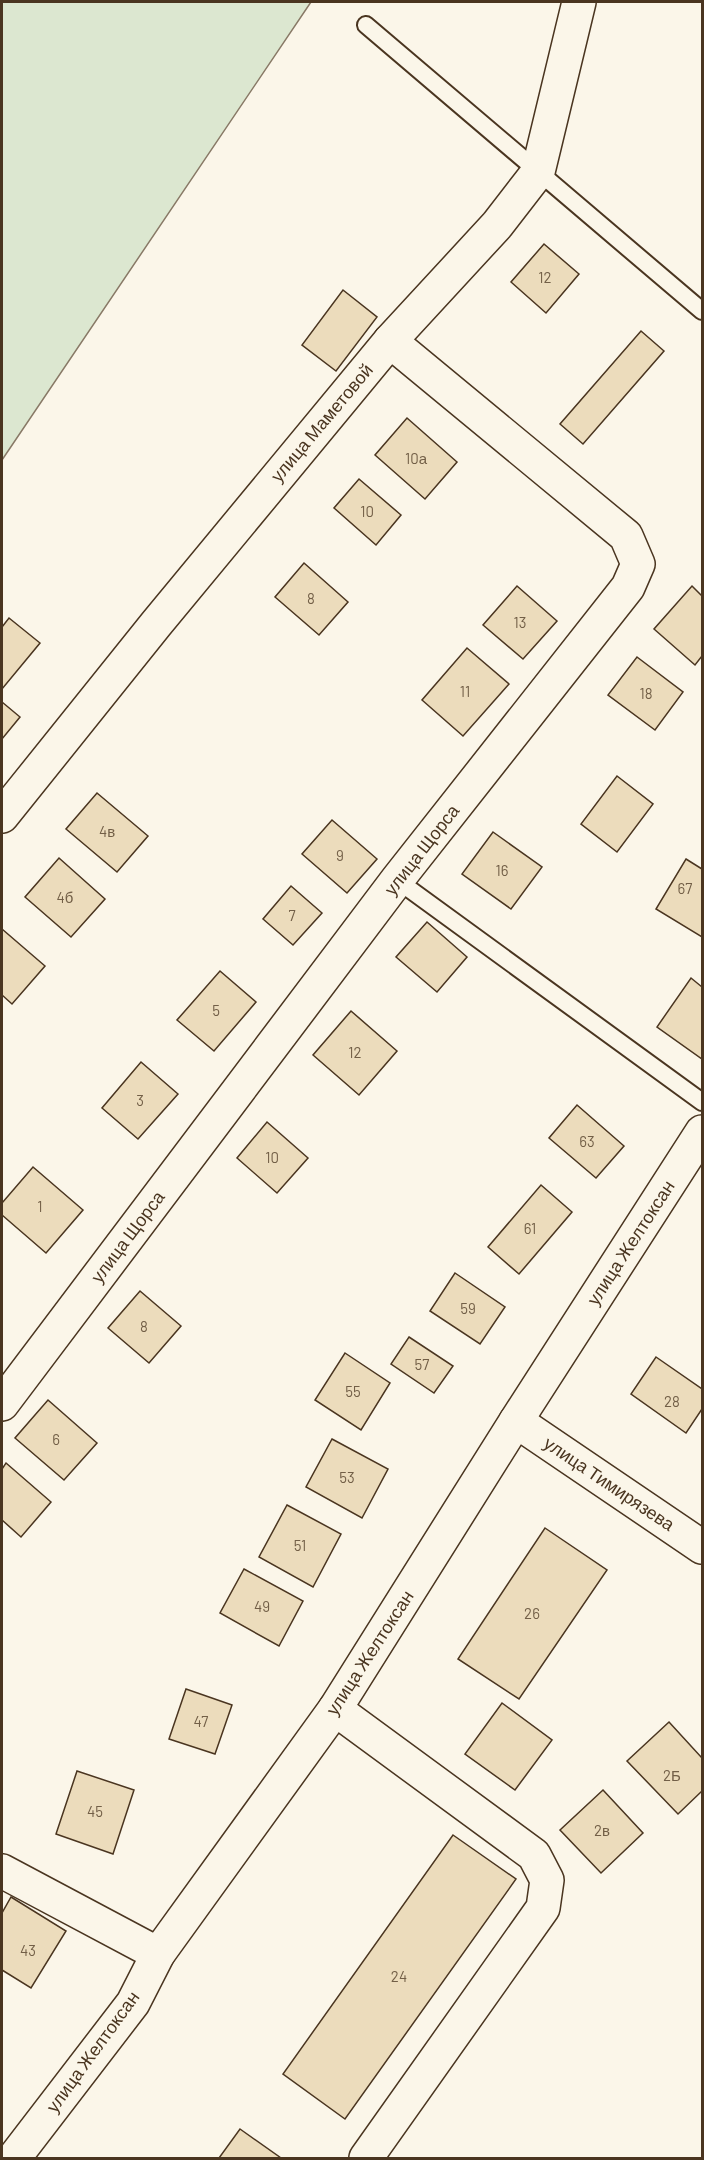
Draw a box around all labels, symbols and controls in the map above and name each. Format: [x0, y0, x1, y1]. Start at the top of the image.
house number: 12 [538, 268, 552, 286]
street label: улица Маметовой [265, 359, 377, 486]
house number: 10а [405, 449, 428, 467]
house number: 10 [360, 502, 374, 520]
house number: 8 [307, 589, 315, 607]
house number: 13 [514, 613, 526, 631]
house number: 11 [460, 682, 470, 700]
house number: 18 [639, 684, 653, 702]
street label: улица Щорса [379, 799, 464, 899]
house number: 4в [99, 822, 115, 840]
house number: 9 [336, 846, 344, 864]
house number: 16 [496, 861, 508, 879]
house number: 67 [678, 879, 692, 897]
house number: 4б [57, 888, 73, 906]
house number: 7 [288, 906, 296, 924]
house number: 5 [212, 1001, 220, 1019]
house number: 12 [348, 1043, 362, 1061]
house number: 3 [136, 1091, 144, 1109]
house number: 63 [579, 1132, 595, 1150]
house number: 10 [265, 1148, 279, 1166]
street label: улица Желтоксан [582, 1176, 679, 1309]
street label: улица Щорса [86, 1185, 169, 1287]
house number: 1 [37, 1197, 43, 1215]
house number: 61 [524, 1219, 536, 1237]
house number: 59 [460, 1299, 476, 1317]
house number: 8 [140, 1317, 148, 1335]
house number: 57 [415, 1355, 429, 1373]
house number: 55 [345, 1382, 361, 1400]
house number: 28 [664, 1392, 680, 1410]
house number: 6 [52, 1430, 60, 1448]
street label: улица Тимирязева [540, 1431, 680, 1536]
house number: 53 [339, 1468, 355, 1486]
house number: 51 [294, 1536, 306, 1554]
street label: улица Желтоксан [321, 1586, 418, 1719]
house number: 49 [254, 1597, 270, 1615]
house number: 26 [524, 1604, 540, 1622]
house number: 47 [194, 1712, 208, 1730]
house number: 2Б [663, 1766, 681, 1784]
house number: 45 [87, 1802, 103, 1820]
house number: 2в [594, 1821, 610, 1839]
house number: 43 [20, 1941, 36, 1959]
house number: 24 [391, 1967, 407, 1985]
street label: улица Желтоксан [41, 1987, 144, 2116]

